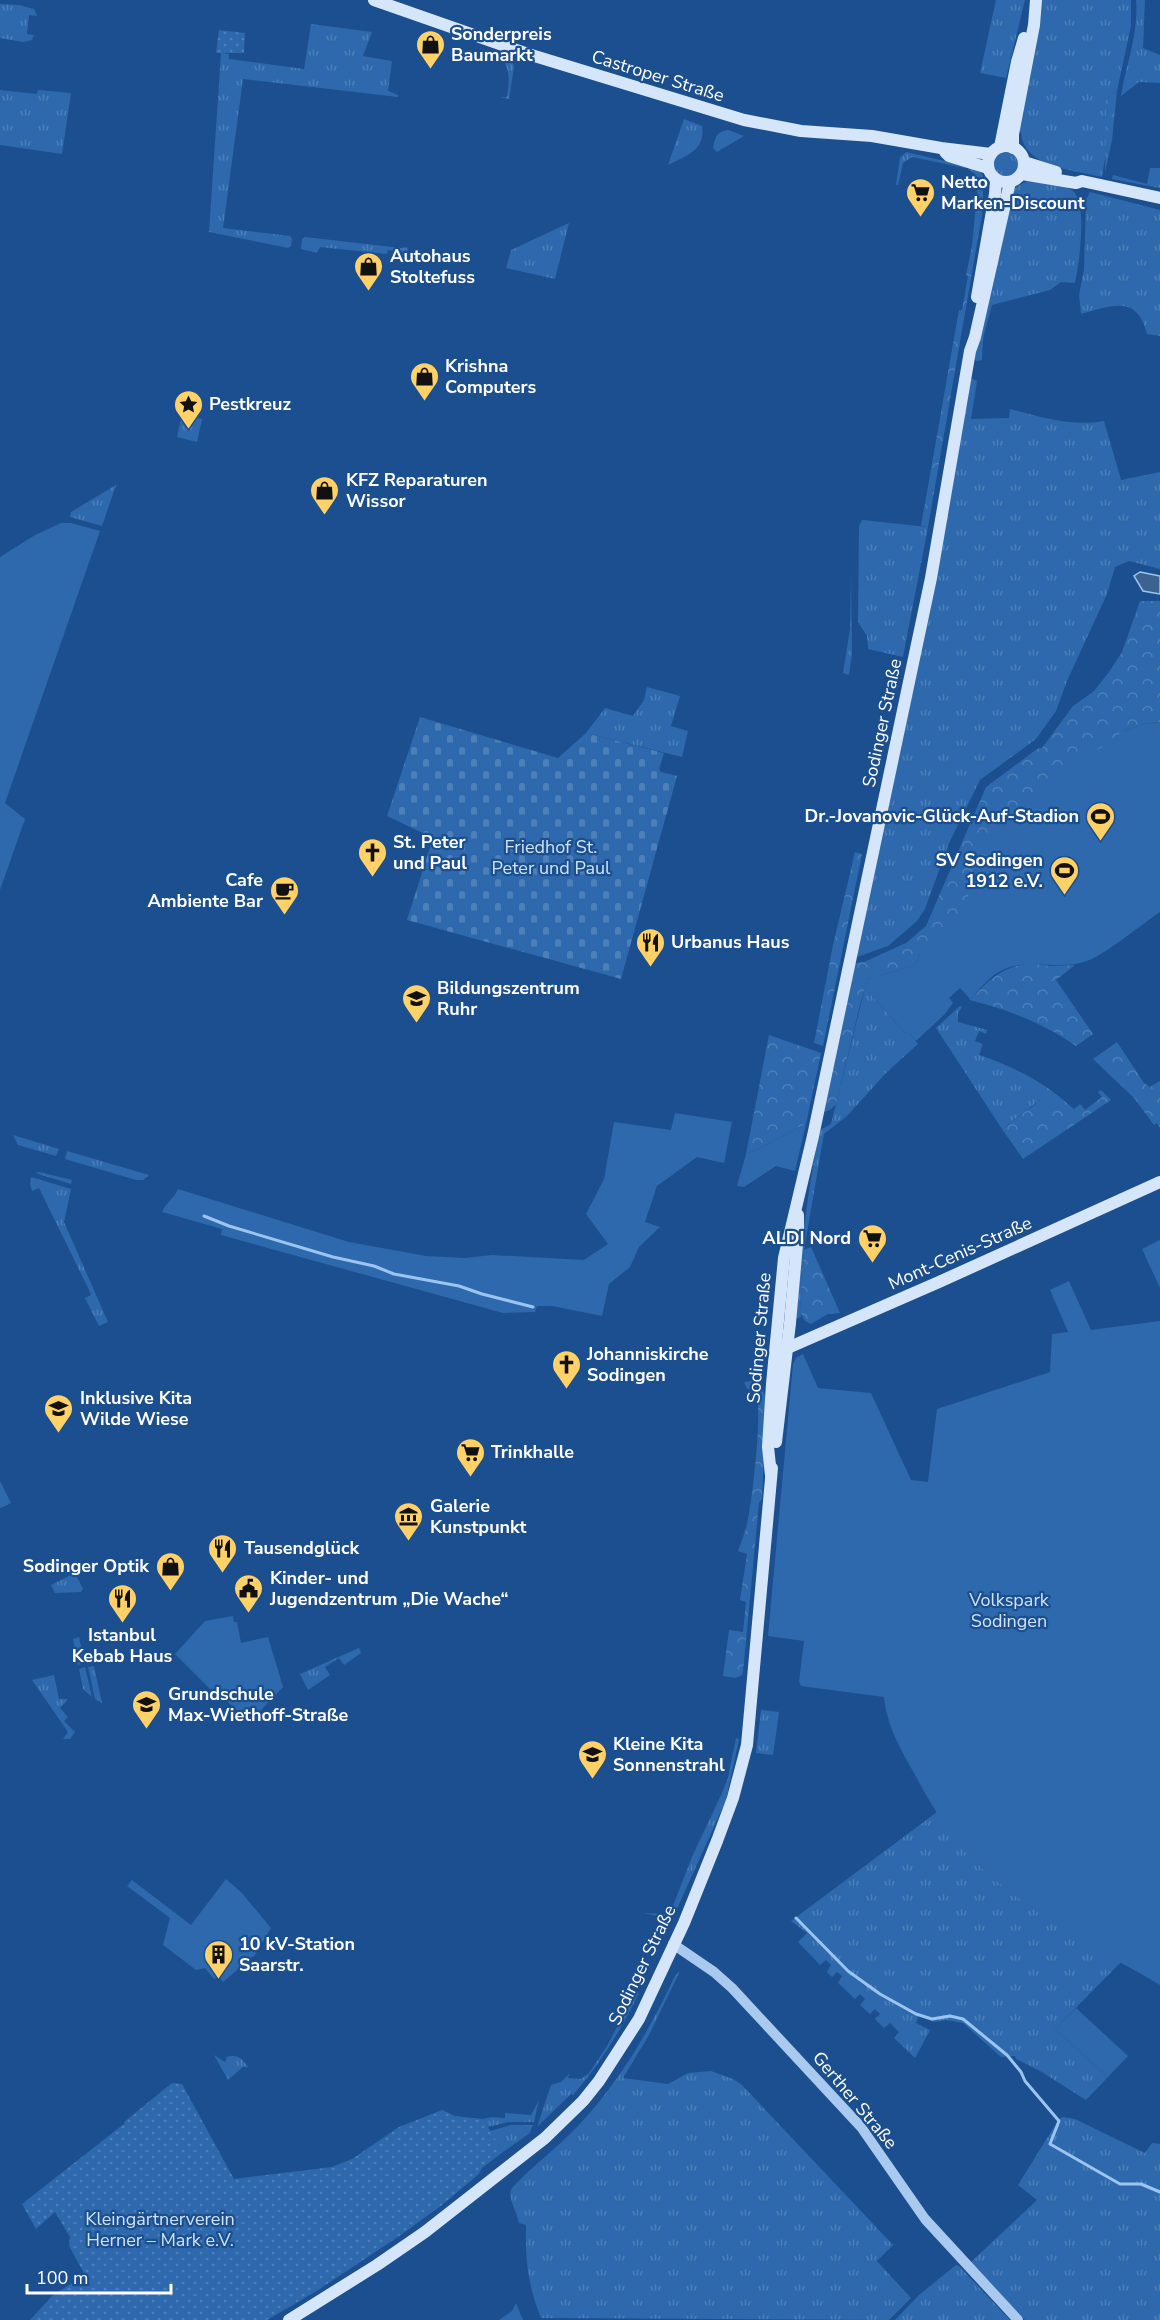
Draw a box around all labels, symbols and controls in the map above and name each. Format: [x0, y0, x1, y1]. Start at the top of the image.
place label: Sonderpreis Baumarkt [451, 22, 552, 67]
shop icon: Sonderpreis Baumarkt [414, 28, 446, 70]
street label: Castroper Straße [589, 44, 727, 108]
place label: Netto Marken-Discount [941, 170, 1085, 215]
supermarket icon: Netto Marken-Discount [904, 176, 936, 218]
place label: Autohaus Stoltefuss [390, 244, 475, 289]
shop icon: Autohaus Stoltefuss [353, 250, 385, 292]
place label: Krishna Computers [445, 354, 537, 399]
shop icon: Krishna Computers [408, 360, 440, 402]
place icon: Pestkreuz [172, 388, 204, 430]
place label: Pestkreuz [209, 392, 291, 416]
place label: KFZ Reparaturen Wissor [346, 468, 488, 513]
shop icon: KFZ Reparaturen Wissor [309, 474, 341, 516]
street label: Sodinger Straße [857, 656, 907, 790]
sports icon: Dr.-Jovanovic-Glück-Auf-Stadion [1084, 800, 1116, 842]
place label: Dr.-Jovanovic-Glück-Auf-Stadion [805, 804, 1079, 828]
place label: St. Peter und Paul [393, 830, 467, 875]
park label: Friedhof St. Peter und Paul [492, 835, 611, 880]
church icon: St. Peter und Paul [356, 836, 388, 878]
place label: SV Sodingen 1912 e.V. [935, 848, 1043, 893]
sports icon: SV Sodingen 1912 e.V. [1048, 854, 1080, 896]
place label: Cafe Ambiente Bar [147, 868, 263, 913]
cafe icon: Cafe Ambiente Bar [268, 874, 300, 916]
restaurant icon: Urbanus Haus [634, 926, 666, 968]
place label: Urbanus Haus [671, 930, 790, 954]
place label: Bildungszentrum Ruhr [437, 976, 580, 1021]
school or university icon: Bildungszentrum Ruhr [400, 982, 432, 1024]
street label: Mont-Cenis-Straße [884, 1211, 1036, 1295]
supermarket icon: ALDI Nord [856, 1222, 888, 1264]
place label: ALDI Nord [762, 1226, 851, 1250]
street label: Sodinger Straße [741, 1272, 777, 1404]
place label: Johanniskirche Sodingen [586, 1342, 709, 1387]
church icon: Johanniskirche Sodingen [550, 1348, 582, 1390]
place label: Inklusive Kita Wilde Wiese [80, 1386, 192, 1431]
school or university icon: Inklusive Kita Wilde Wiese [43, 1392, 75, 1434]
supermarket icon: Trinkhalle [454, 1436, 486, 1478]
place label: Trinkhalle [491, 1440, 574, 1464]
place label: Galerie Kunstpunkt [430, 1494, 526, 1539]
museum icon: Galerie Kunstpunkt [393, 1500, 425, 1542]
restaurant icon: Tausendglück [207, 1532, 239, 1574]
place label: Tausendglück [244, 1536, 359, 1560]
shop icon: Sodinger Optik [154, 1550, 186, 1592]
place label: Sodinger Optik [23, 1554, 149, 1578]
place label: Kinder- und Jugendzentrum „Die Wache“ [269, 1566, 508, 1611]
public building icon: Kinder- und Jugendzentrum „Die Wache“ [233, 1572, 265, 1614]
restaurant icon: Istanbul Kebab Haus [106, 1582, 138, 1624]
park label: Volkspark Sodingen [968, 1588, 1050, 1633]
place label: Istanbul Kebab Haus [72, 1623, 173, 1668]
place label: Grundschule Max-Wiethoff-Straße [168, 1682, 349, 1727]
school or university icon: Grundschule Max-Wiethoff-Straße [131, 1688, 163, 1730]
place label: Kleine Kita Sonnenstrahl [613, 1732, 725, 1777]
school or university icon: Kleine Kita Sonnenstrahl [576, 1738, 608, 1780]
street label: Sodinger Straße [602, 1901, 682, 2029]
place label: 10 kV-Station Saarstr. [239, 1932, 355, 1977]
building icon: 10 kV-Station Saarstr. [202, 1938, 234, 1980]
street label: Gerther Straße [807, 2046, 903, 2154]
park label: Kleingärtnerverein Herner – Mark e.V. [85, 2207, 235, 2252]
scale bar [27, 2257, 171, 2295]
text: 100 m [36, 2266, 88, 2290]

